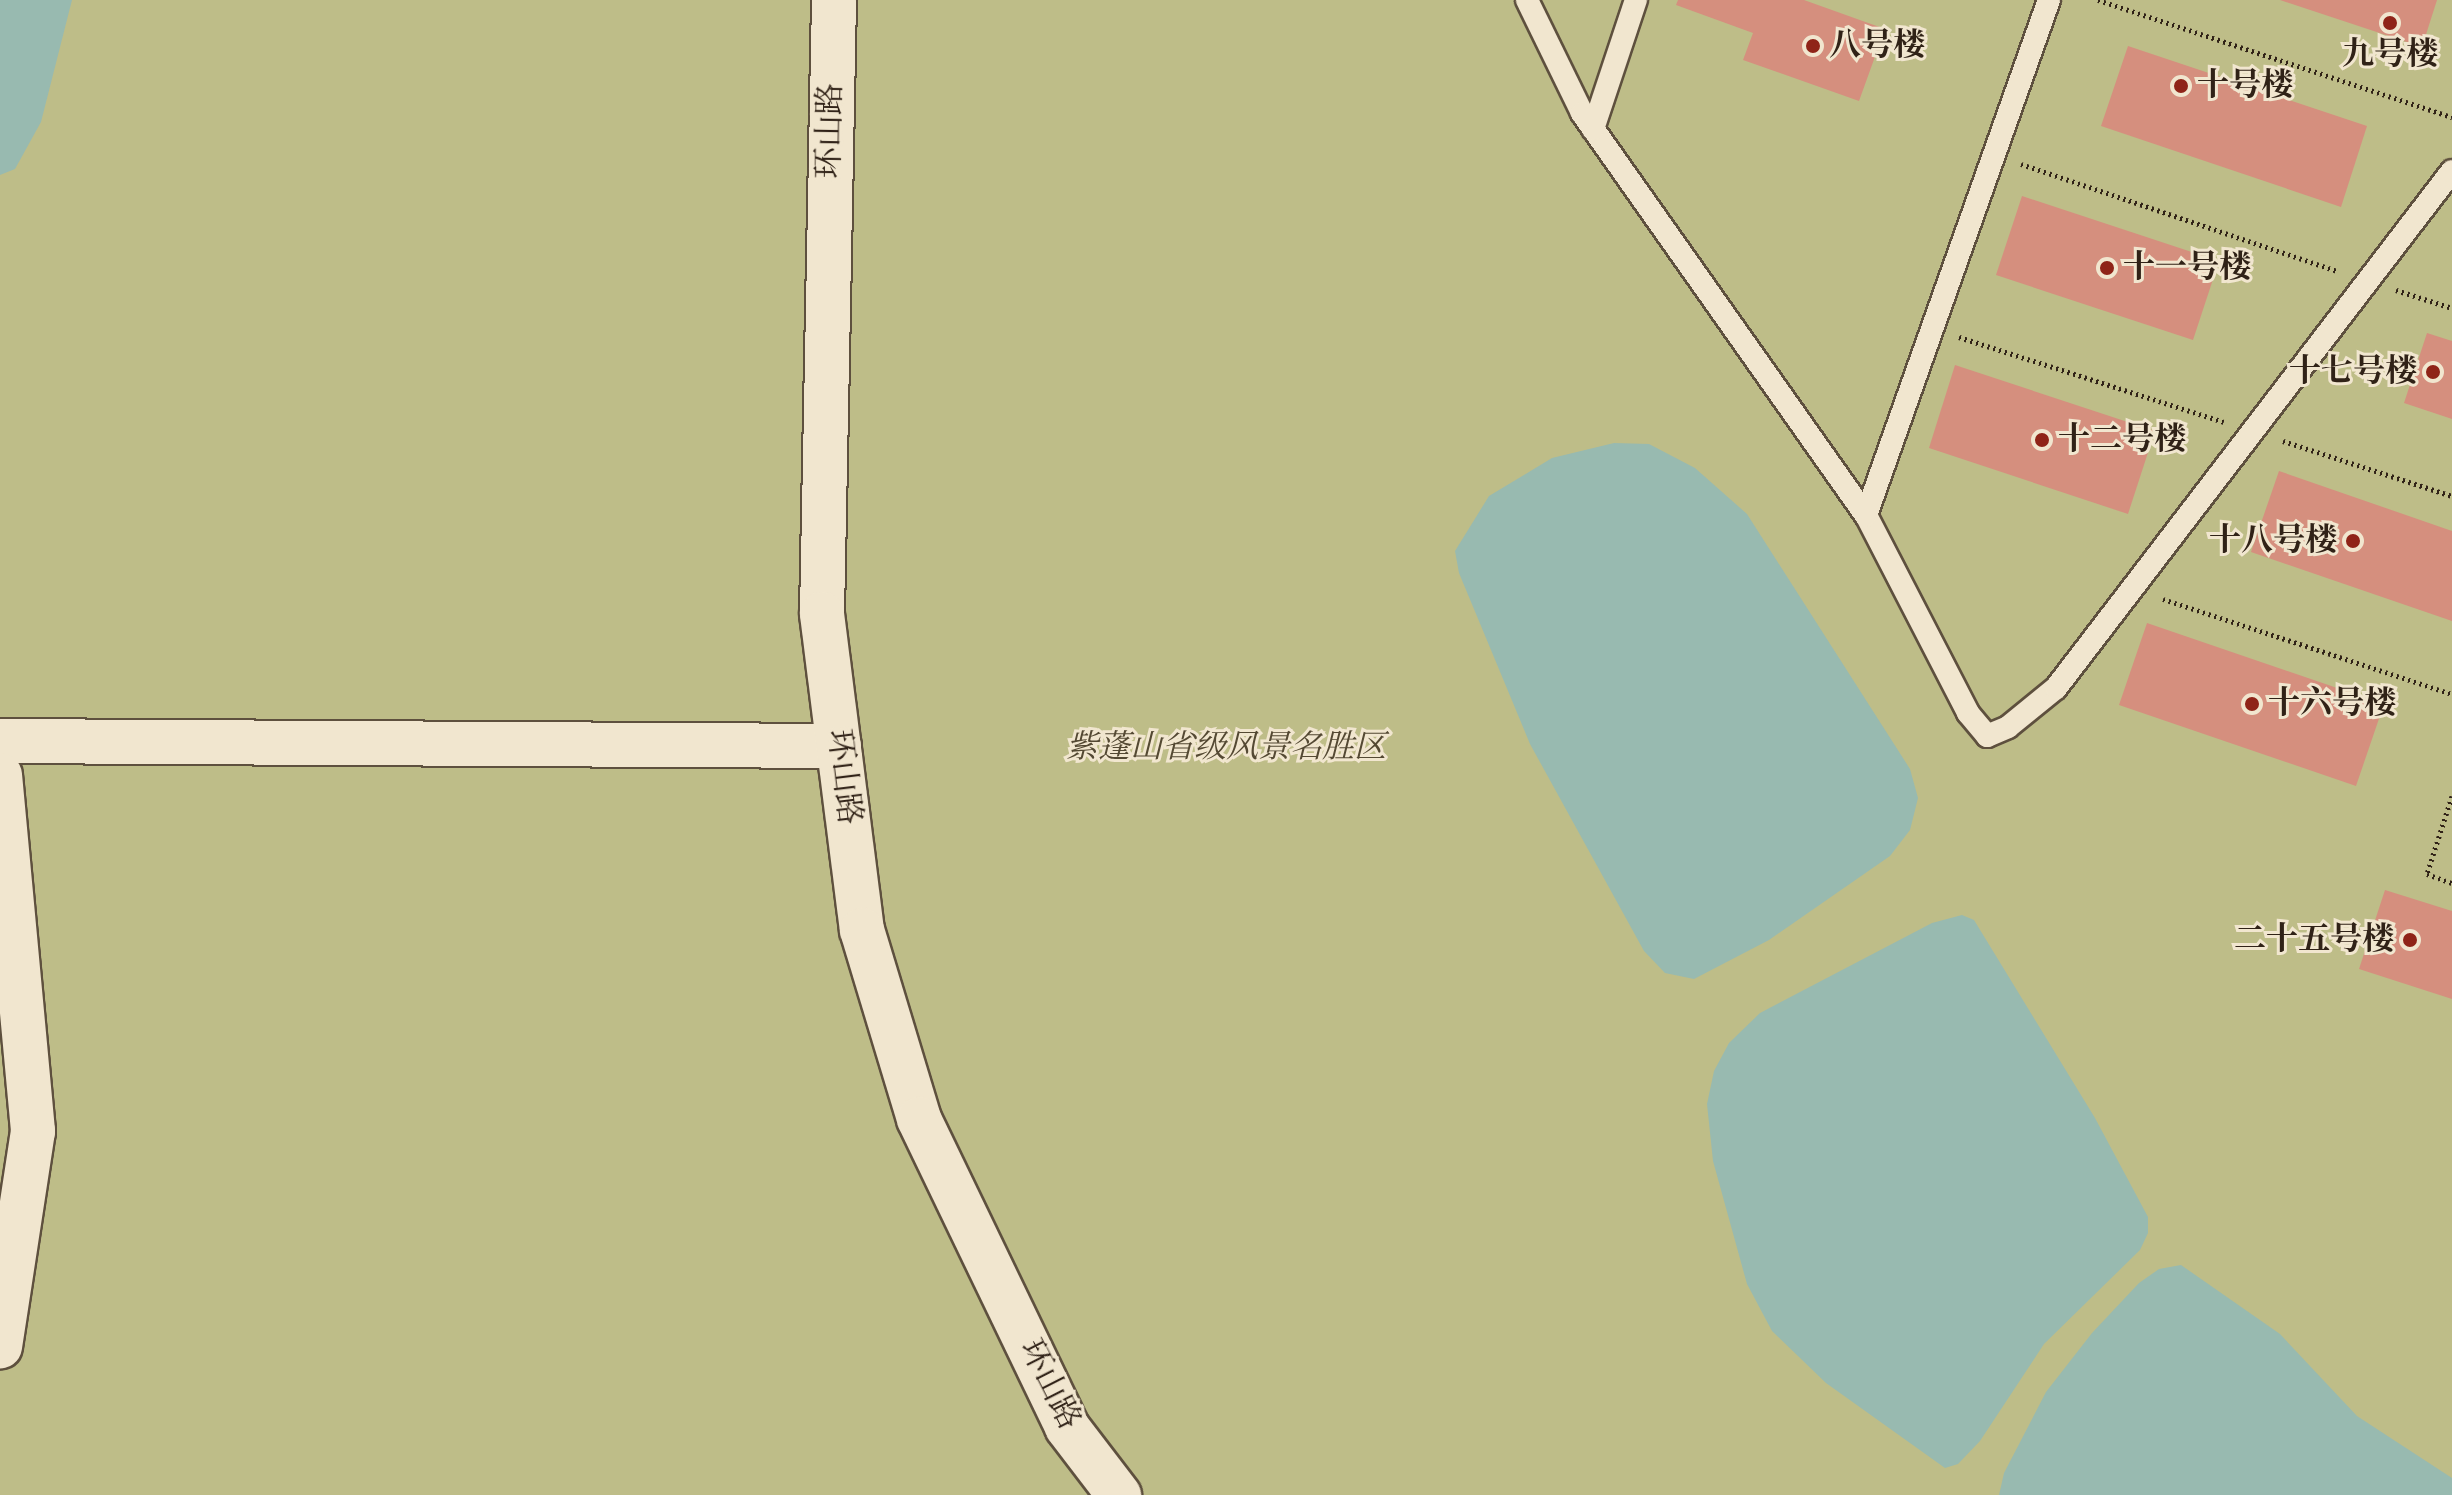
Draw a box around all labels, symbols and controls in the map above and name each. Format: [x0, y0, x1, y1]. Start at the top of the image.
marker: 九号楼 [2381, 14, 2399, 32]
place label: 八号楼 [1829, 27, 1925, 65]
place label: 九号楼 [2342, 36, 2438, 74]
marker: 八号楼 [1804, 37, 1822, 55]
place label: 十号楼 [2197, 67, 2293, 105]
marker: 十号楼 [2172, 77, 2190, 95]
street label: 环山路 [811, 83, 851, 179]
place label: 十一号楼 [2123, 249, 2251, 287]
marker: 十一号楼 [2098, 259, 2116, 277]
place label: 十七号楼 [2289, 353, 2417, 391]
marker: 十七号楼 [2424, 363, 2442, 381]
place label: 十二号楼 [2058, 421, 2186, 459]
marker: 十二号楼 [2033, 431, 2051, 449]
place label: 十八号楼 [2209, 522, 2337, 560]
marker: 十八号楼 [2344, 532, 2362, 550]
place label: 十六号楼 [2268, 685, 2396, 723]
marker: 十六号楼 [2243, 695, 2261, 713]
street label: 环山路 [818, 727, 868, 827]
park label: 紫蓬山省级风景名胜区 [1066, 729, 1386, 767]
place label: 二十五号楼 [2234, 921, 2394, 959]
marker: 二十五号楼 [2401, 931, 2419, 949]
street label: 环山路 [1010, 1334, 1088, 1436]

